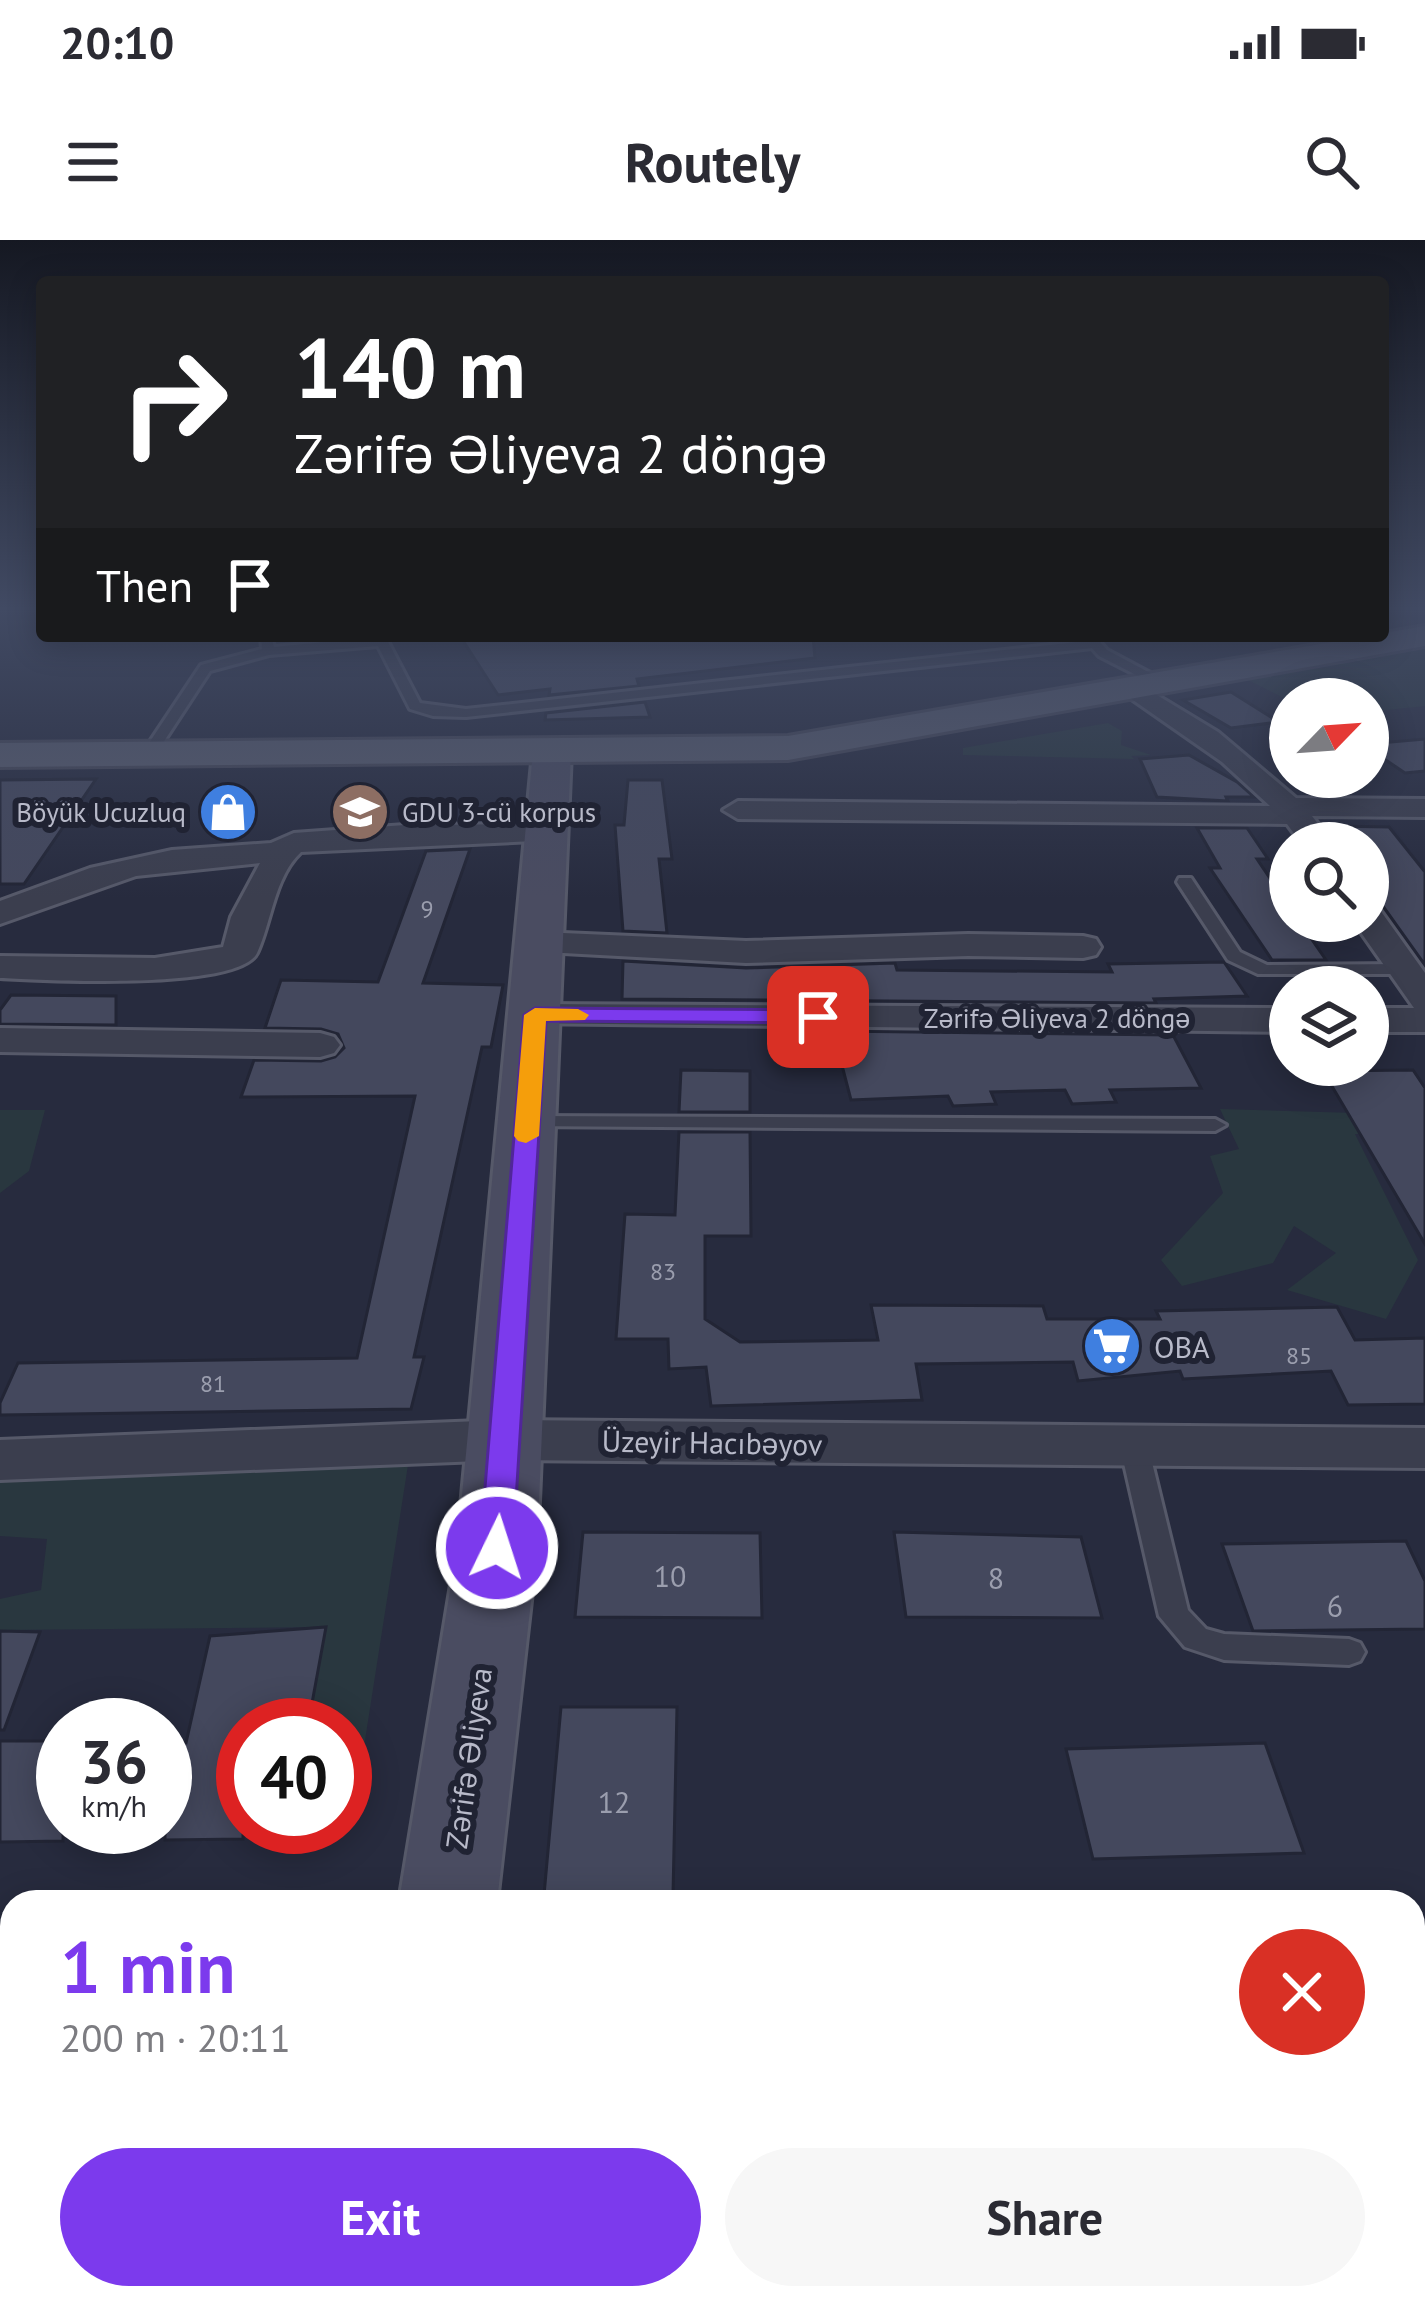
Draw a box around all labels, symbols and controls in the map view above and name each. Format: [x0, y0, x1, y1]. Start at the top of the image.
text: 20:10 [60, 13, 174, 71]
text: Routely [625, 127, 800, 197]
icon: menu [60, 129, 126, 195]
icon: search [1299, 129, 1365, 195]
text: 140 m [294, 312, 526, 421]
icon: right [96, 324, 252, 480]
text: Zərifə Əliyeva 2 döngə [294, 418, 827, 488]
icon: arrive [217, 552, 283, 618]
text: Then [96, 556, 193, 614]
north arrow [1269, 678, 1389, 798]
map controls [1269, 678, 1389, 1086]
shop icon: Böyük Ucuzluq [197, 781, 259, 843]
school or university icon: GDU 3-cü korpus [329, 781, 391, 843]
place label: Böyük Ucuzluq [16, 795, 186, 829]
place label: GDU 3-cü korpus [402, 795, 596, 829]
button: search [1269, 822, 1389, 942]
house number: 9 [420, 893, 434, 924]
pin [767, 966, 869, 1068]
button: layers [1269, 966, 1389, 1086]
icon: arrive [785, 984, 851, 1050]
street label: Zərifə Əliyeva 2 döngə [924, 1001, 1190, 1035]
house number: 83 [650, 1256, 676, 1287]
supermarket icon: OBA [1081, 1315, 1143, 1377]
place label: OBA [1154, 1327, 1210, 1366]
house number: 85 [1286, 1340, 1312, 1371]
house number: 81 [200, 1368, 226, 1399]
street label: Üzeyir Hacıbəyov [601, 1421, 823, 1463]
position arrow [434, 1485, 560, 1611]
house number: 10 [654, 1556, 686, 1595]
house number: 8 [988, 1558, 1004, 1597]
house number: 6 [1327, 1586, 1343, 1625]
street label: Zərifə Əliyeva [436, 1665, 500, 1851]
speed limit sign: 40 [216, 1698, 372, 1854]
text: 36 [80, 1722, 148, 1800]
house number: 12 [598, 1782, 630, 1821]
text: km/h [81, 1786, 147, 1825]
text: 1 min [60, 1920, 236, 2013]
button: close [1239, 1929, 1365, 2055]
text: 200 m · 20:11 [60, 2012, 291, 2063]
button: Exit [60, 2148, 701, 2286]
button: Share [725, 2148, 1365, 2286]

